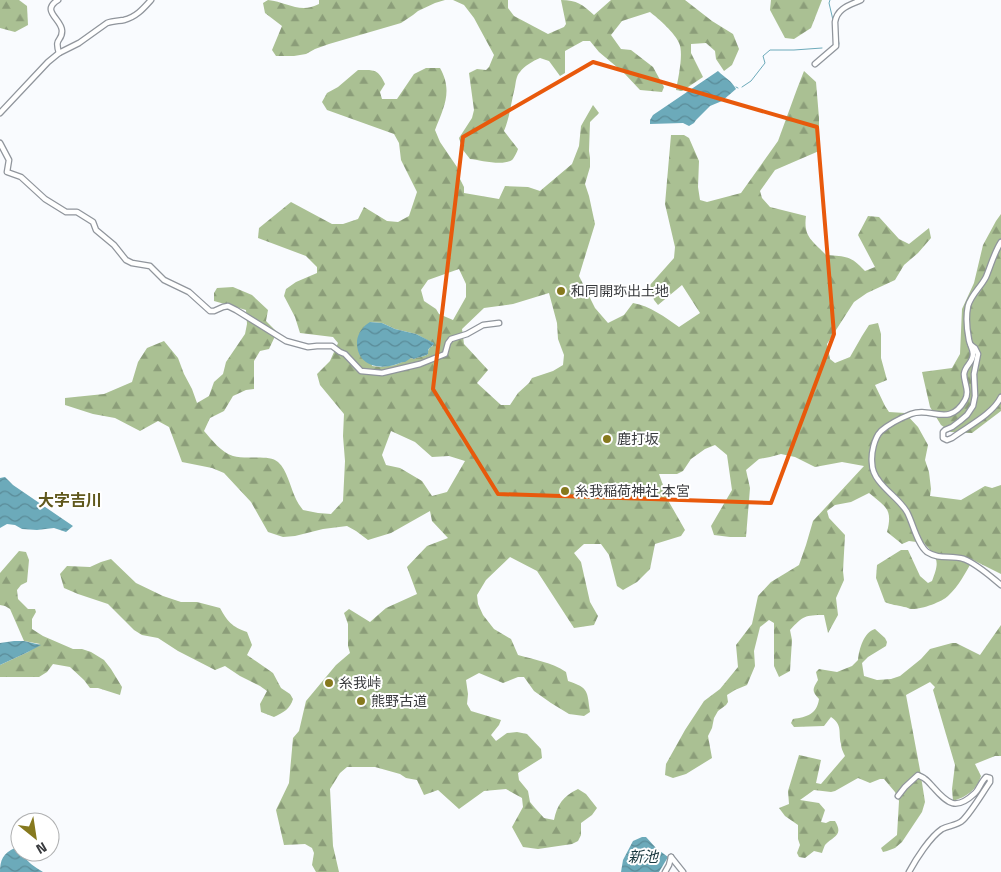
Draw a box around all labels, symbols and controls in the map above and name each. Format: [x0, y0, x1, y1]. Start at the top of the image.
place label: 和同開珎出土地 [571, 280, 669, 301]
marker: 和同開珎出土地 [555, 285, 567, 297]
place label: 鹿打坂 [617, 428, 659, 449]
marker: 鹿打坂 [601, 433, 613, 445]
place label: 糸我稲荷神社 本宮 [575, 480, 690, 501]
marker: 糸我稲荷神社 本宮 [559, 485, 571, 497]
district label: 大字吉川 [38, 488, 102, 512]
place label: 糸我峠 [339, 672, 381, 693]
marker: 糸我峠 [323, 677, 335, 689]
place label: 熊野古道 [371, 690, 427, 711]
marker: 熊野古道 [355, 695, 367, 707]
north arrow [10, 812, 60, 862]
text: N [32, 837, 51, 860]
water label: 新池 [628, 845, 660, 868]

